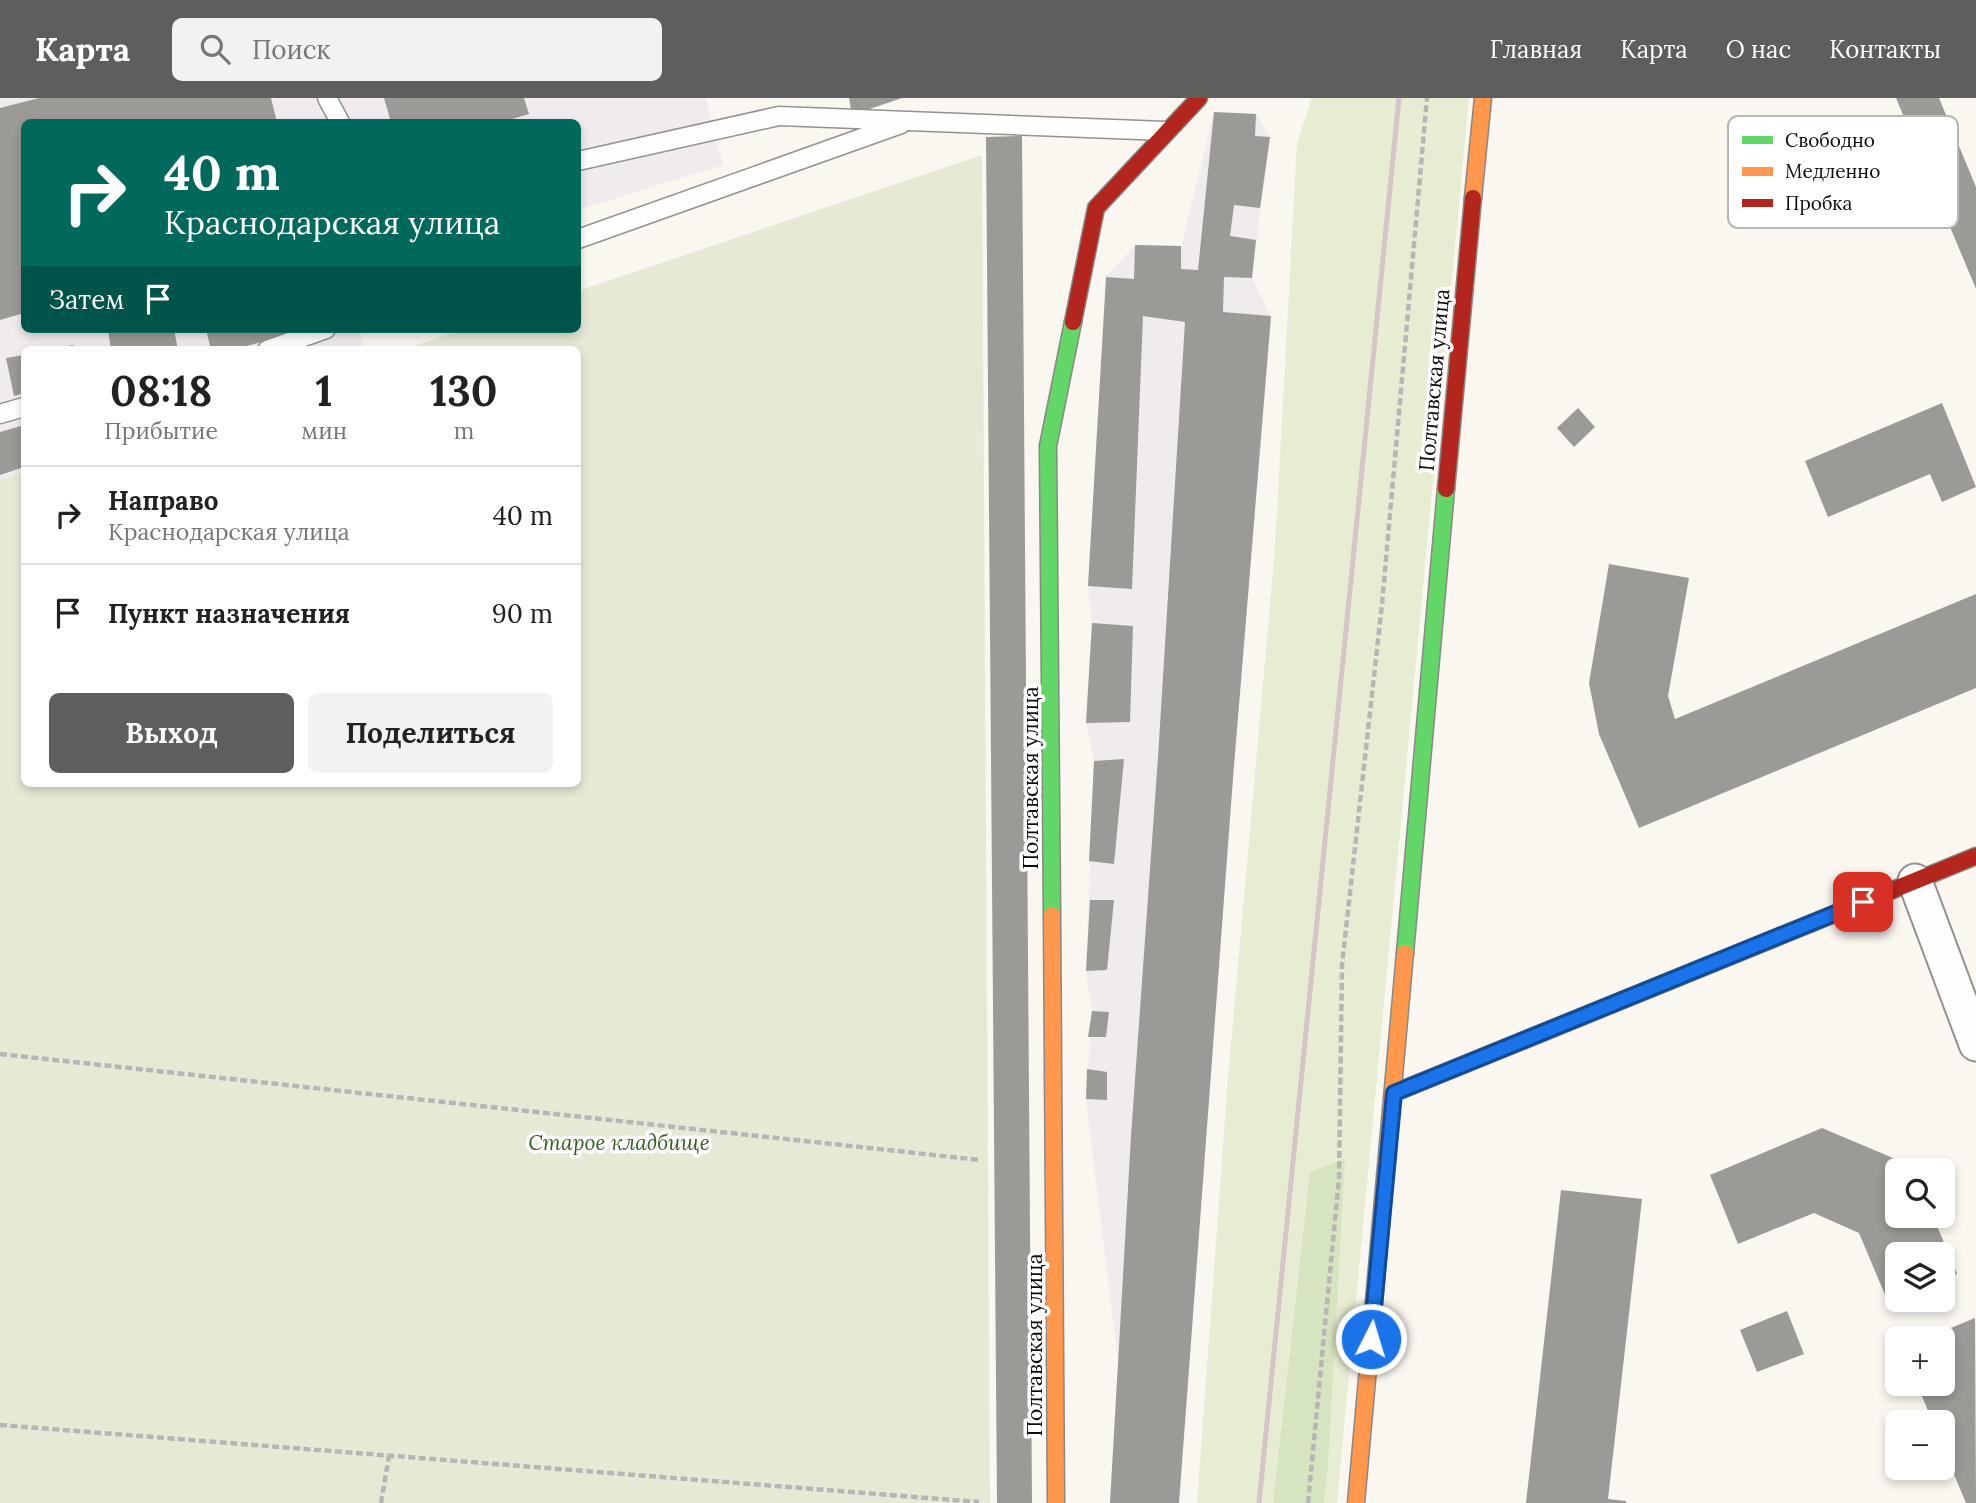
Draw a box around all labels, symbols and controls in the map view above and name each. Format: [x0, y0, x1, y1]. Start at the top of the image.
search box [172, 18, 662, 81]
text: Карта [35, 28, 130, 70]
icon: search [196, 30, 234, 68]
text: Поиск [252, 33, 331, 66]
text: Главная [1490, 34, 1582, 65]
text: Карта [1620, 34, 1688, 65]
text: О нас [1726, 34, 1791, 65]
text: Контакты [1829, 34, 1941, 65]
legend [1728, 116, 1958, 228]
text: Свободно [1785, 128, 1875, 152]
text: 40 m [164, 141, 280, 203]
icon: right [49, 147, 140, 238]
text: Медленно [1785, 159, 1880, 183]
text: Пробка [1785, 191, 1852, 215]
text: Краснодарская улица [164, 202, 500, 243]
icon: arrive [139, 280, 177, 318]
text: Затем [49, 283, 125, 316]
street label: Полтавская улица [1413, 287, 1455, 472]
text: 08:18 [110, 364, 212, 418]
text: 1 [316, 364, 333, 418]
text: 130 [430, 364, 498, 418]
text: Прибытие [104, 416, 218, 445]
text: мин [301, 416, 347, 445]
text: m [454, 416, 474, 445]
text: Направо [108, 484, 219, 517]
icon: right [49, 496, 87, 534]
text: 40 m [493, 499, 553, 532]
text: Краснодарская улица [108, 517, 350, 546]
icon: arrive [49, 594, 87, 632]
text: Пункт назначения [108, 597, 350, 630]
text: 90 m [492, 597, 553, 630]
street label: Полтавская улица [1017, 686, 1044, 870]
button: Выход [49, 693, 294, 773]
button: Поделиться [308, 693, 553, 773]
pin [1833, 872, 1893, 932]
icon: arrive [1844, 883, 1882, 921]
park label: Старое кладбище [528, 1129, 710, 1156]
map controls [1885, 1158, 1955, 1480]
button: search [1885, 1158, 1955, 1228]
button: layers [1885, 1242, 1955, 1312]
street label: Полтавская улица [1021, 1253, 1048, 1437]
position arrow [1334, 1302, 1408, 1376]
button: + [1885, 1326, 1955, 1396]
button: − [1885, 1410, 1955, 1480]

